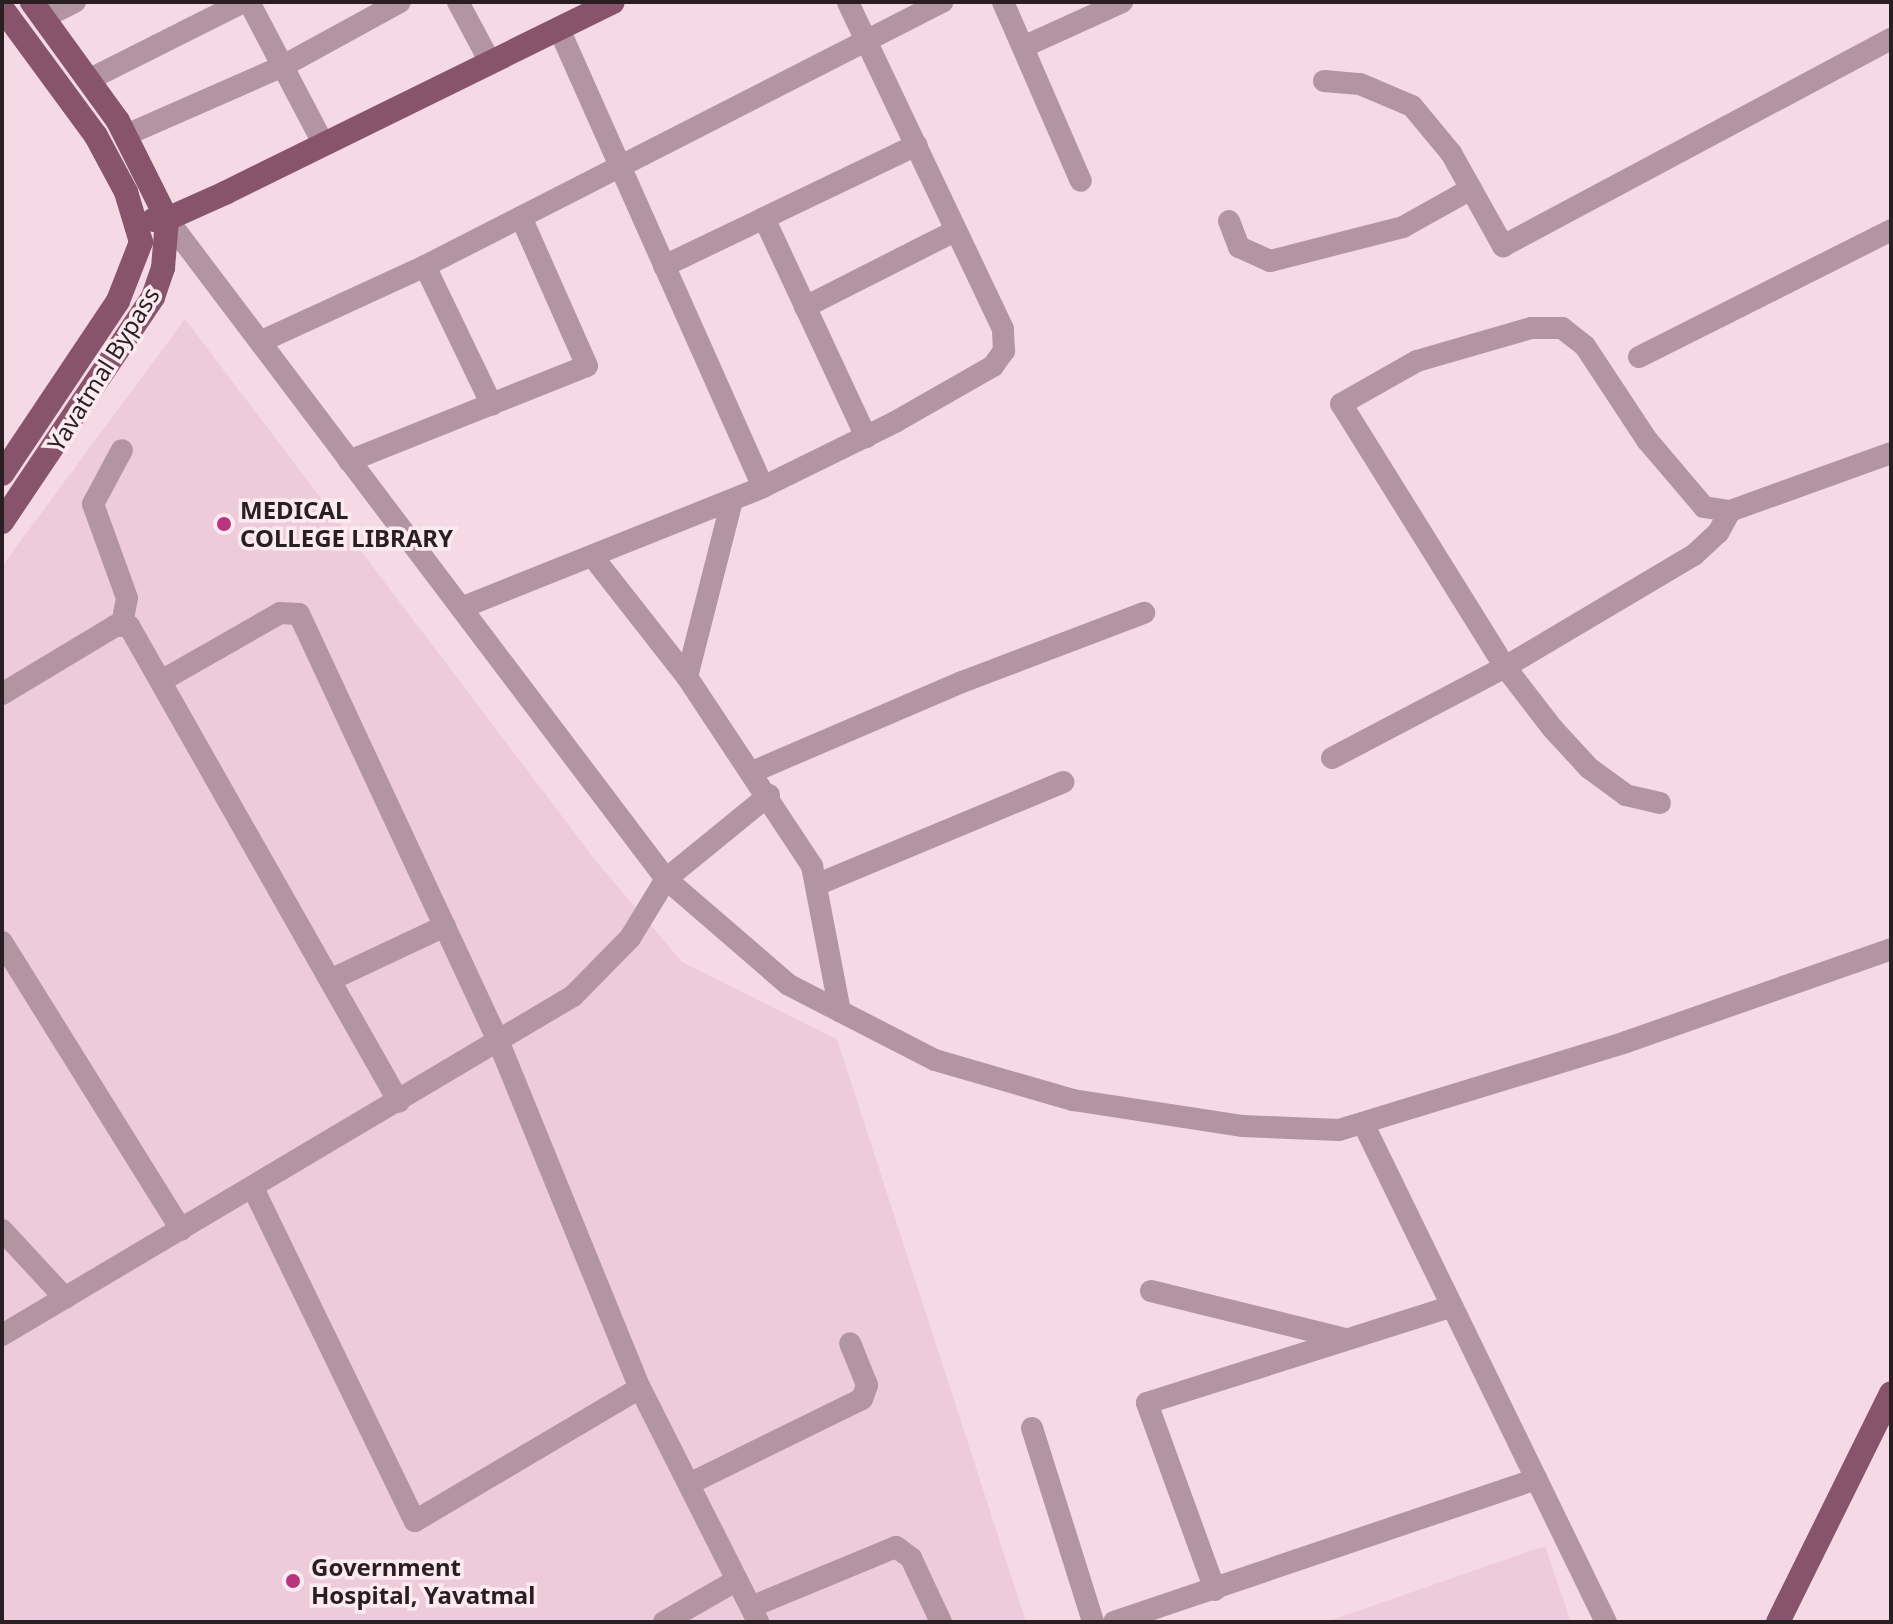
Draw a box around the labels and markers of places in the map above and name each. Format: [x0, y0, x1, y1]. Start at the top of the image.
place label: MEDICAL COLLEGE LIBRARY [240, 496, 453, 552]
marker: MEDICAL COLLEGE LIBRARY [215, 515, 233, 533]
place label: Government Hospital, Yavatmal [311, 1553, 535, 1609]
marker: Government Hospital, Yavatmal [282, 1570, 304, 1592]

